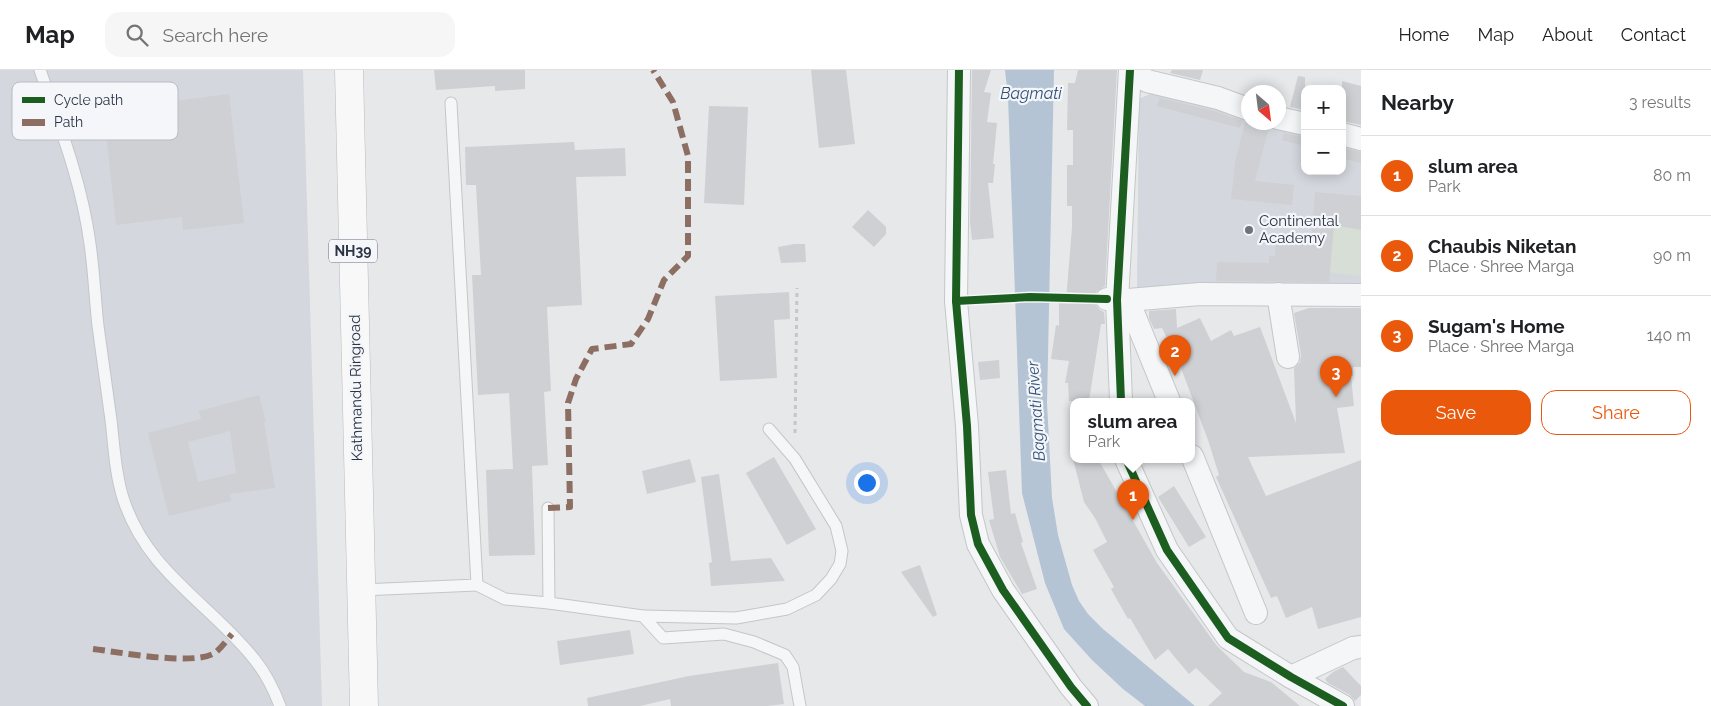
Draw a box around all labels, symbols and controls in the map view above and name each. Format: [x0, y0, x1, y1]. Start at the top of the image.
search box [105, 12, 455, 57]
text: Map [25, 20, 75, 49]
icon: search [123, 21, 151, 49]
text: Search here [163, 24, 268, 46]
text: Home [1398, 24, 1449, 45]
text: Map [1477, 24, 1514, 45]
text: About [1542, 24, 1593, 45]
text: Contact [1621, 24, 1686, 45]
legend [12, 82, 178, 140]
water label: Bagmati [1000, 84, 1062, 103]
north arrow [1241, 85, 1286, 130]
map controls [1301, 85, 1346, 175]
button: + [1301, 85, 1346, 130]
text: Nearby [1381, 90, 1454, 115]
text: Cycle path [54, 92, 123, 108]
text: 3 results [1629, 93, 1691, 112]
text: Path [54, 114, 83, 130]
button: − [1301, 130, 1346, 175]
text: slum area [1428, 155, 1518, 177]
text: 1 [1393, 166, 1401, 185]
text: 80 m [1653, 166, 1691, 185]
text: Park [1428, 177, 1461, 196]
place label: Continental Academy [1259, 212, 1340, 247]
marker: Continental Academy [1243, 224, 1255, 236]
text: Chaubis Niketan [1428, 235, 1576, 257]
road number: NH39 [329, 240, 377, 262]
text: 2 [1392, 246, 1402, 265]
text: 90 m [1653, 246, 1691, 265]
text: Place · Shree Marga [1428, 257, 1574, 276]
street label: Kathmandu Ringroad [346, 314, 366, 462]
text: Sugam's Home [1428, 315, 1565, 337]
text: 3 [1393, 326, 1401, 345]
text: 140 m [1647, 326, 1691, 345]
pin: 2 [1159, 335, 1191, 376]
text: Place · Shree Marga [1428, 337, 1574, 356]
pin: 3 [1320, 356, 1352, 397]
water label: Bagmati River [1023, 360, 1049, 462]
button: Save [1381, 390, 1531, 435]
button: Share [1541, 390, 1691, 435]
popup [1070, 398, 1195, 463]
text: slum area [1088, 410, 1177, 432]
text: Park [1088, 432, 1120, 451]
your location [854, 470, 880, 496]
pin: 1 [1117, 479, 1149, 520]

